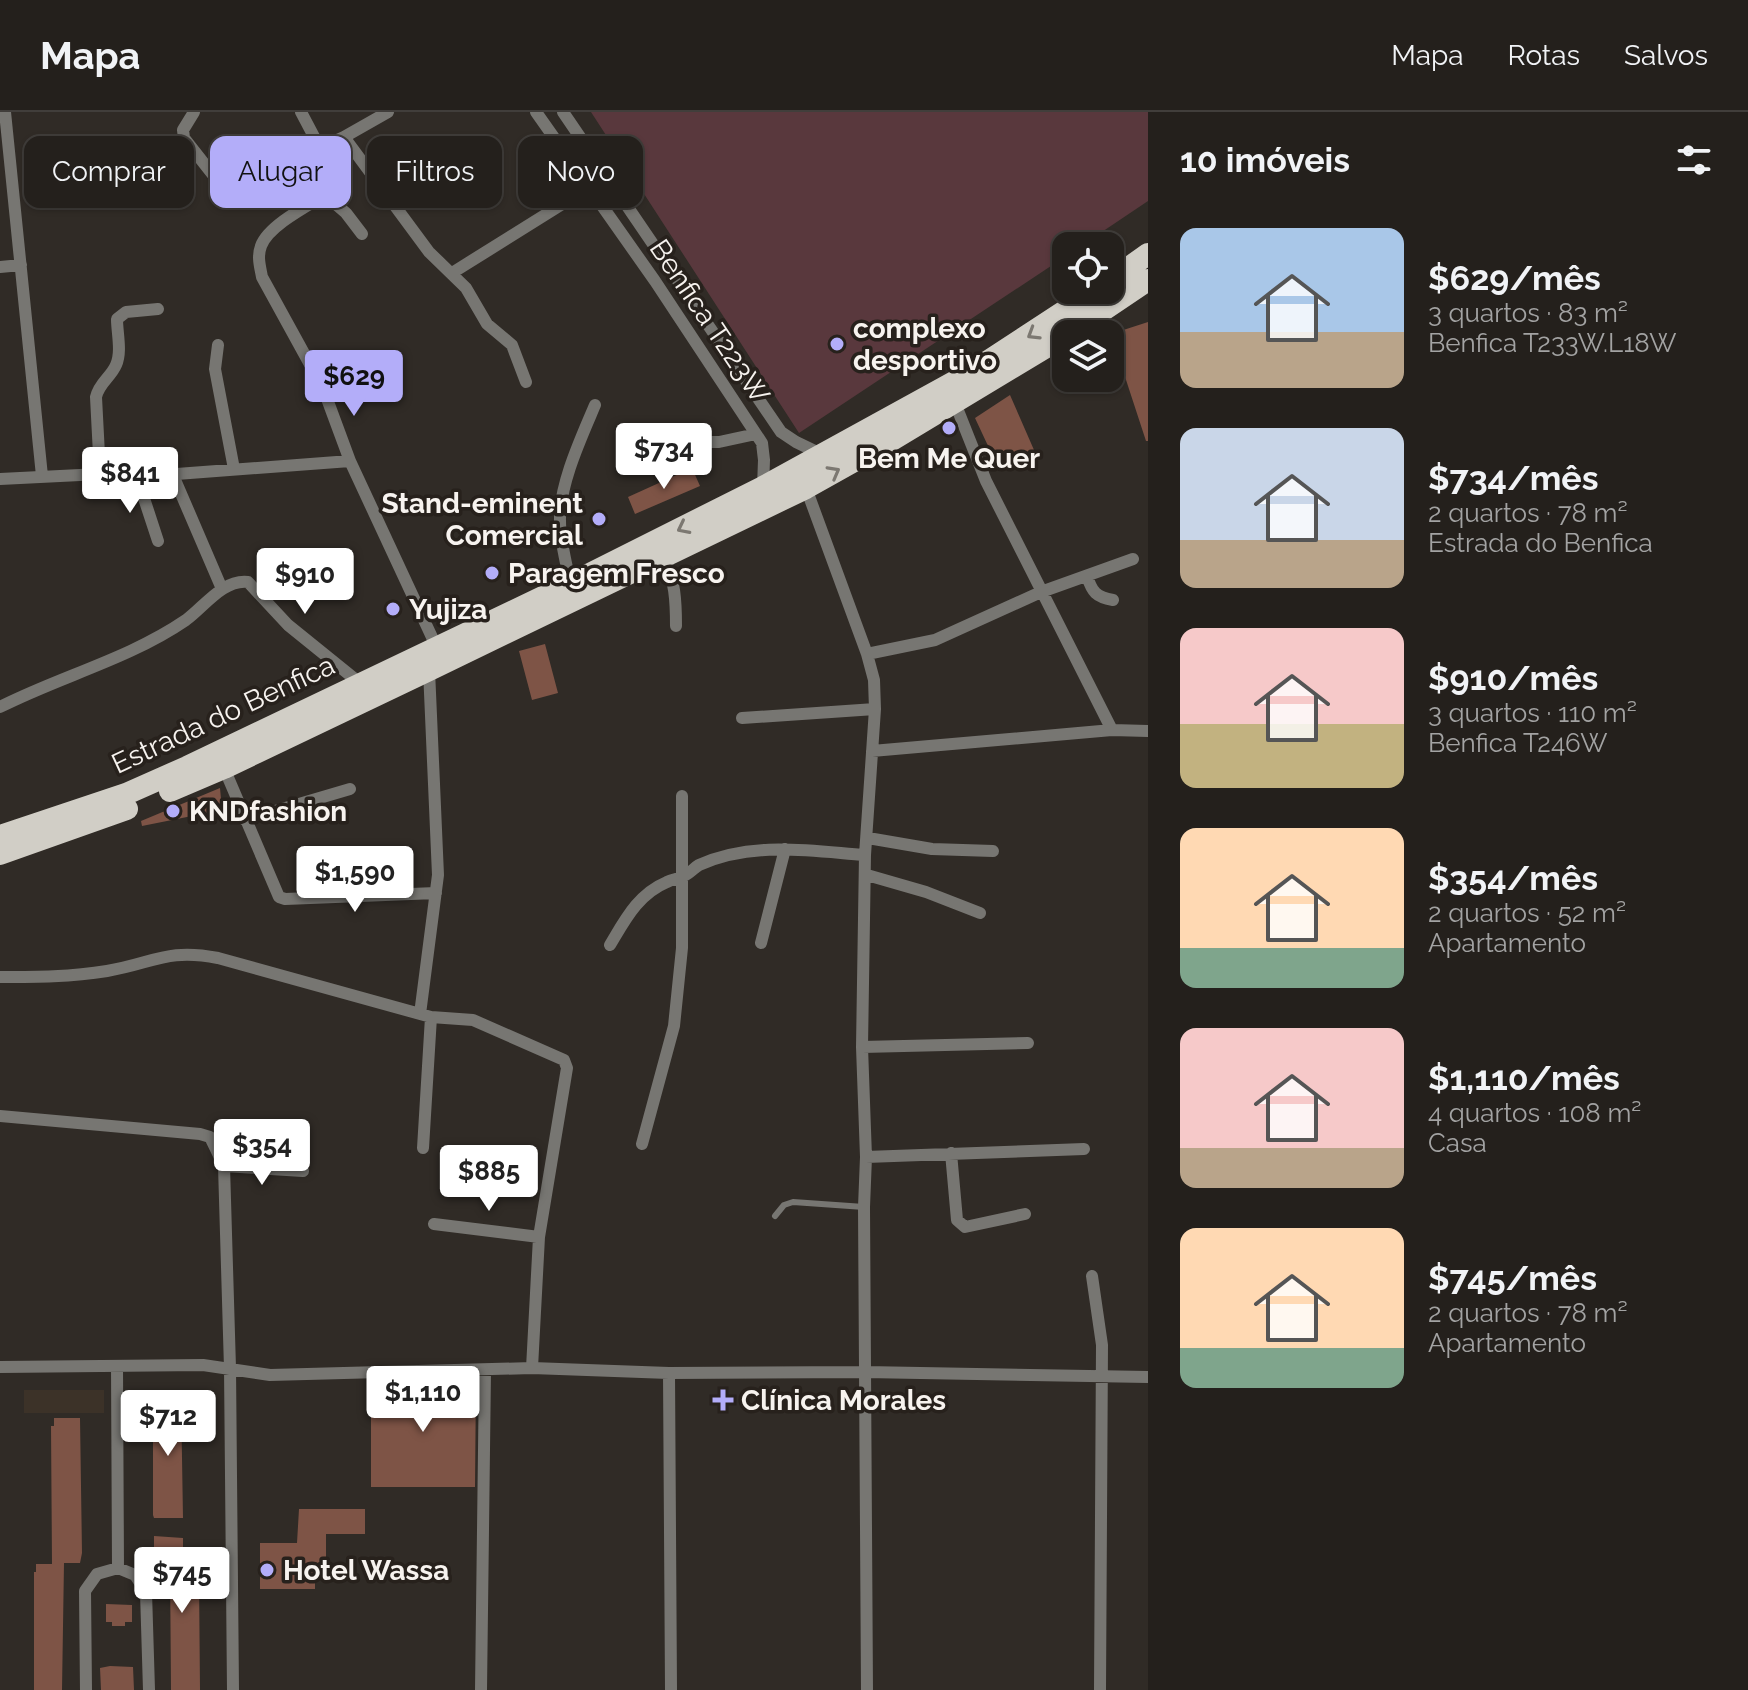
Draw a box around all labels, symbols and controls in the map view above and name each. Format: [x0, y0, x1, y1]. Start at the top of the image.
text: Mapa [40, 33, 140, 78]
text: Mapa [1391, 39, 1464, 72]
text: Rotas [1508, 39, 1580, 72]
text: Salvos [1624, 39, 1708, 72]
chip: Comprar [24, 136, 194, 208]
chip: Alugar [210, 136, 351, 208]
chip: Filtros [367, 136, 502, 208]
chip: Novo [518, 136, 643, 208]
icon: filters [1672, 138, 1716, 182]
text: 10 imóveis [1180, 140, 1350, 180]
map controls [1052, 232, 1124, 392]
button: locate [1052, 232, 1124, 304]
street label: Benfica T223W [643, 233, 776, 409]
text: $629/mês [1428, 258, 1601, 298]
icon: home [1244, 260, 1340, 356]
text: 3 quartos · 83 m² [1428, 298, 1628, 328]
place label: complexo desportivo [853, 312, 997, 377]
button: layers [1052, 320, 1124, 392]
one-way arrow [1027, 324, 1042, 339]
text: Benfica T233W.L18W [1428, 328, 1676, 358]
marker: complexo desportivo [828, 335, 846, 353]
pin: $629 [307, 350, 401, 418]
text: $629 [323, 361, 385, 391]
marker: Bem Me Quer [940, 419, 958, 437]
pin: $734 [617, 423, 711, 491]
text: $734 [634, 434, 694, 464]
place label: Bem Me Quer [858, 442, 1040, 475]
pin: $841 [83, 447, 177, 515]
text: $841 [100, 458, 160, 488]
text: $734/mês [1428, 458, 1598, 498]
icon: home [1244, 460, 1340, 556]
one-way arrow [826, 467, 840, 482]
place label: Stand-eminent Comercial [381, 487, 583, 552]
text: 2 quartos · 78 m² [1428, 498, 1628, 528]
marker: Stand-eminent Comercial [590, 510, 608, 528]
one-way arrow [677, 519, 692, 534]
text: Estrada do Benfica [1428, 528, 1653, 558]
pin: $910 [258, 548, 352, 616]
place label: Paragem Fresco [508, 557, 725, 590]
text: $910 [275, 559, 335, 589]
marker: Paragem Fresco [483, 564, 501, 582]
place label: Yujiza [409, 593, 487, 626]
marker: Yujiza [384, 600, 402, 618]
street label: Estrada do Benfica [107, 648, 340, 781]
text: $910/mês [1428, 658, 1598, 698]
icon: home [1244, 660, 1340, 756]
text: 3 quartos · 110 m² [1428, 698, 1637, 728]
text: Benfica T246W [1428, 728, 1608, 758]
place label: KNDfashion [189, 795, 347, 828]
marker: KNDfashion [164, 802, 182, 820]
pin: $1,590 [290, 846, 420, 914]
text: $1,590 [314, 857, 396, 887]
text: $354/mês [1428, 858, 1598, 898]
icon: home [1244, 860, 1340, 956]
text: 2 quartos · 52 m² [1428, 898, 1626, 928]
text: Apartamento [1428, 928, 1586, 958]
text: $1,110/mês [1428, 1058, 1620, 1098]
icon: home [1244, 1060, 1340, 1156]
text: 4 quartos · 108 m² [1428, 1098, 1641, 1128]
pin: $354 [215, 1119, 309, 1187]
text: Casa [1428, 1128, 1487, 1158]
text: $354 [232, 1130, 292, 1160]
pin: $885 [442, 1145, 536, 1213]
text: $885 [458, 1156, 520, 1186]
text: $745/mês [1428, 1258, 1597, 1298]
icon: home [1244, 1260, 1340, 1356]
text: 2 quartos · 78 m² [1428, 1298, 1628, 1328]
text: Apartamento [1428, 1328, 1586, 1358]
pin: $1,110 [358, 1366, 488, 1434]
text: $1,110 [384, 1377, 462, 1407]
place label: Clínica Morales [741, 1384, 946, 1417]
marker: Clínica Morales [712, 1389, 734, 1411]
pin: $712 [121, 1390, 215, 1458]
text: $712 [139, 1401, 197, 1431]
pin: $745 [135, 1547, 229, 1615]
place label: Hotel Wassa [283, 1554, 449, 1587]
text: $745 [152, 1558, 212, 1588]
marker: Hotel Wassa [258, 1561, 276, 1579]

